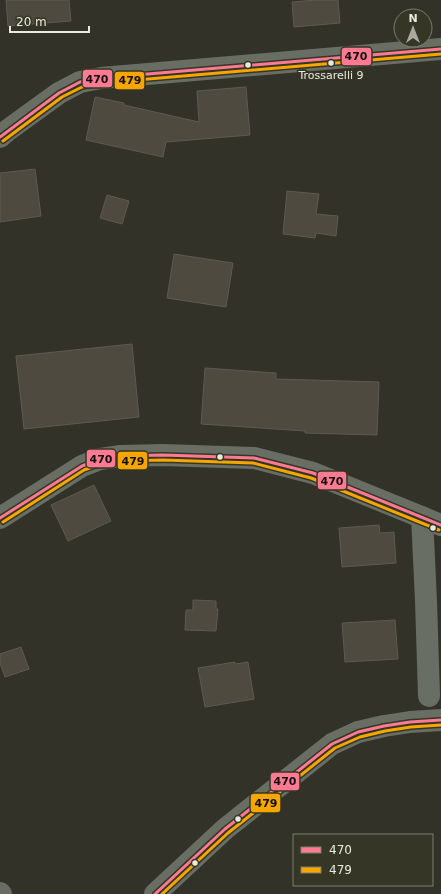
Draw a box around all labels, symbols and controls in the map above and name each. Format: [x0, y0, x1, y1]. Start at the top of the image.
scale bar [10, 8, 89, 34]
north arrow [393, 8, 433, 48]
text: N [408, 12, 418, 25]
text: 20 m [16, 15, 47, 29]
line badge: 470 [341, 47, 372, 66]
text: 470 [345, 50, 368, 63]
marker: Trossarelli 9 [326, 58, 336, 68]
unlabelled marker [243, 60, 253, 70]
line badge: 470 [82, 69, 113, 88]
place label: Trossarelli 9 [297, 69, 364, 82]
line badge: 479 [114, 71, 145, 90]
text: 470 [86, 73, 109, 86]
text: 479 [119, 74, 141, 87]
line badge: 470 [86, 449, 116, 468]
line badge: 479 [117, 451, 148, 470]
unlabelled marker [215, 452, 225, 462]
text: 470 [90, 453, 113, 466]
text: 479 [122, 455, 144, 468]
line badge: 470 [317, 471, 347, 490]
text: 470 [321, 475, 344, 488]
unlabelled marker [428, 523, 438, 533]
line badge: 470 [270, 772, 300, 791]
text: 470 [274, 775, 297, 788]
line badge: 479 [250, 793, 281, 813]
text: 479 [255, 797, 277, 810]
unlabelled marker [233, 814, 243, 824]
legend [293, 834, 433, 886]
text: 470 [329, 843, 352, 857]
unlabelled marker [190, 858, 200, 868]
text: 479 [329, 863, 352, 877]

